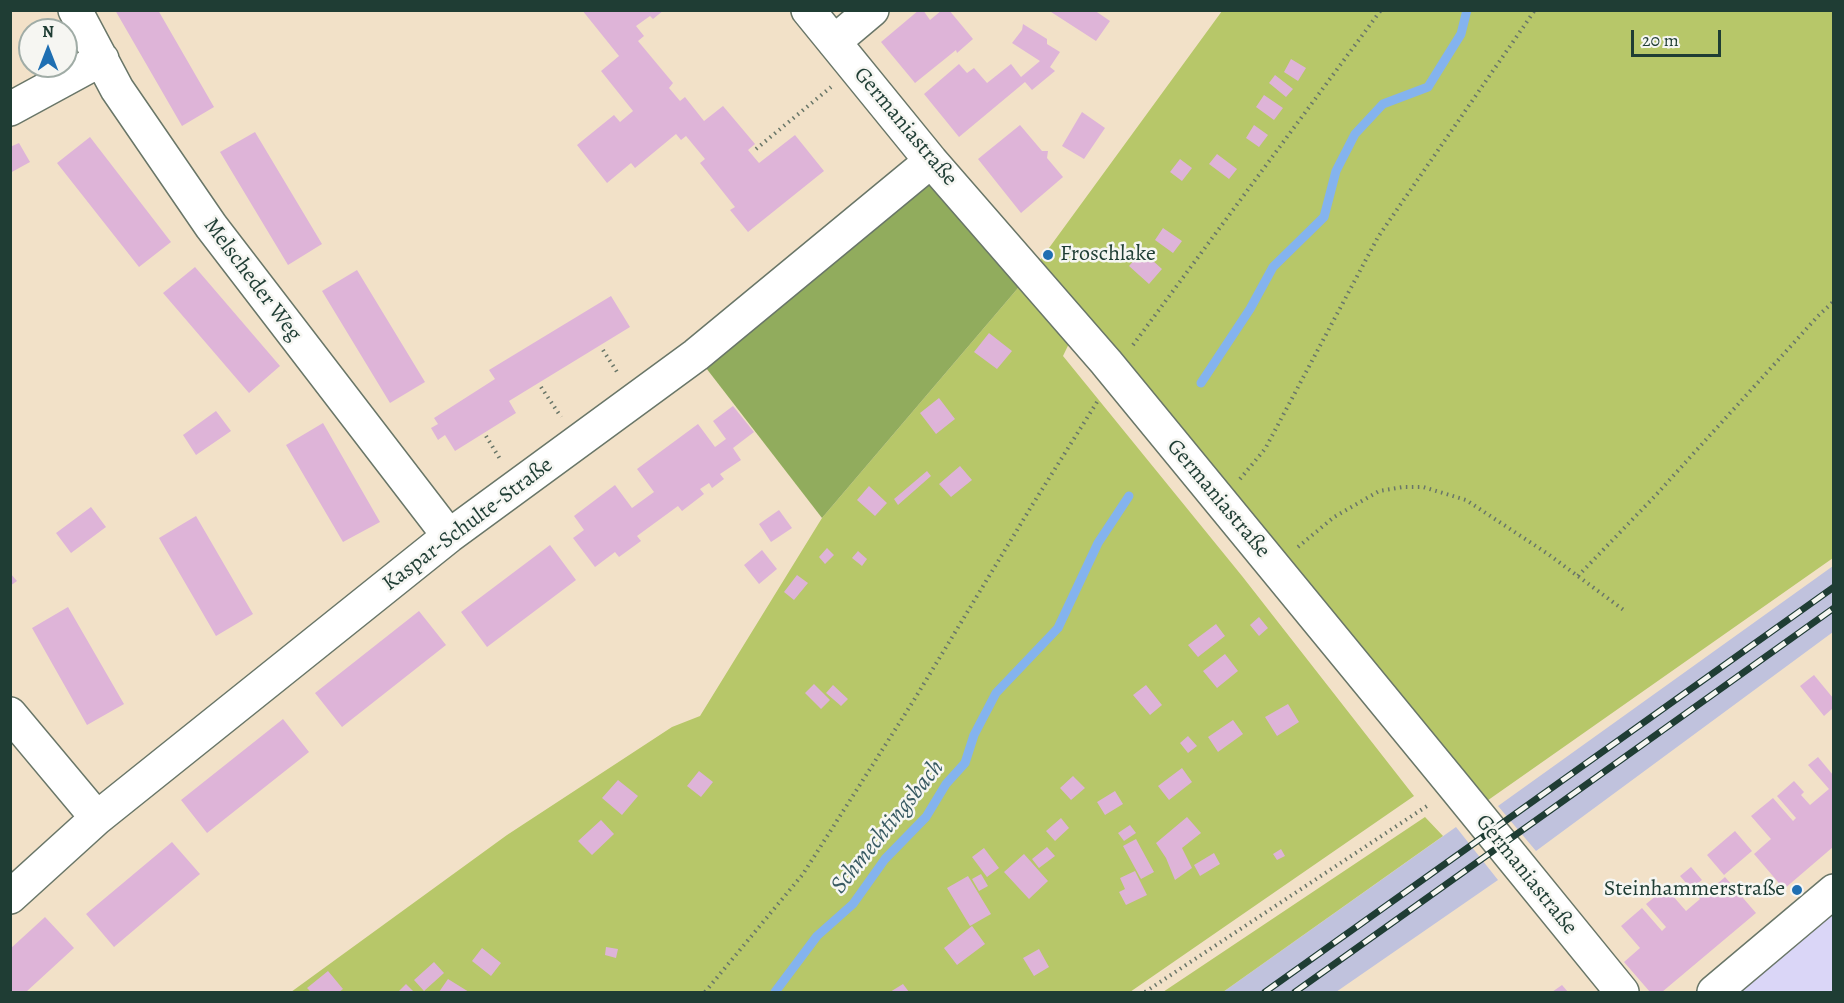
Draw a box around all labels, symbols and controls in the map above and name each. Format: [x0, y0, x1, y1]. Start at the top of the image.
north arrow [18, 18, 78, 78]
scale bar [1634, 18, 1724, 56]
text: N [42, 21, 54, 43]
text: 20 m [1642, 28, 1679, 52]
street label: Germaniastraße [848, 62, 962, 192]
street label: Melscheder Weg [197, 213, 307, 347]
place label: Froschlake [1060, 242, 1156, 268]
marker: Froschlake [1041, 248, 1055, 262]
street label: Germaniastraße [1161, 434, 1275, 564]
street label: Kaspar-Schulte-Straße [378, 452, 558, 598]
water label: Schmechtingsbach [825, 754, 951, 900]
street label: Germaniastraße [1469, 810, 1583, 940]
place label: Steinhammerstraße [1604, 877, 1785, 903]
marker: Steinhammerstraße [1790, 883, 1804, 897]

